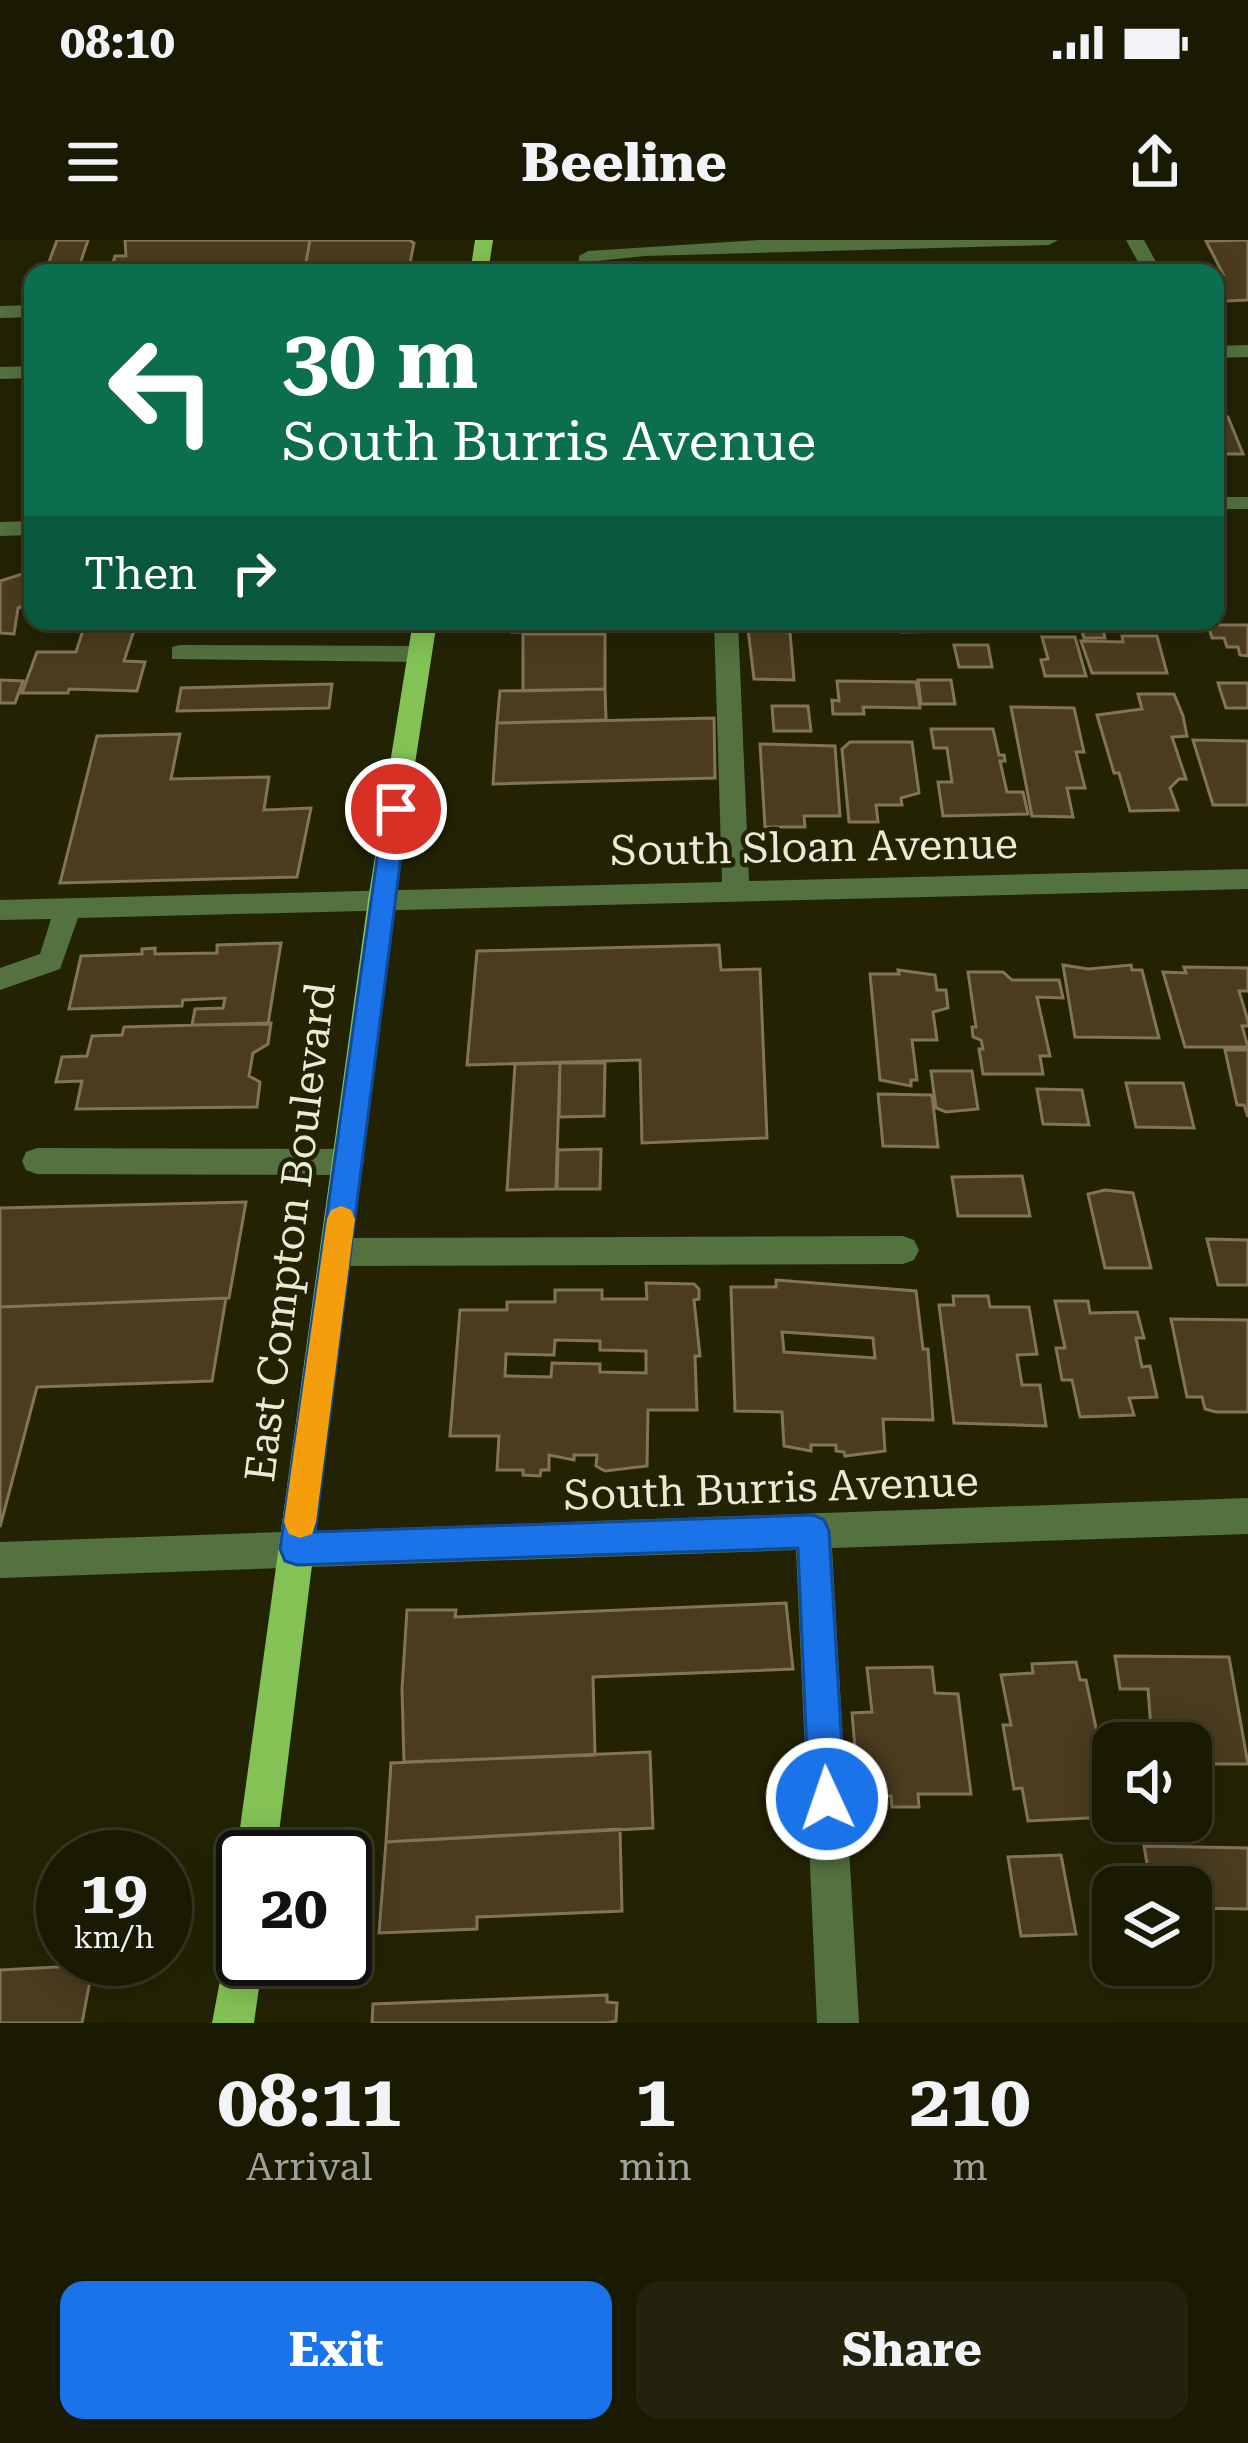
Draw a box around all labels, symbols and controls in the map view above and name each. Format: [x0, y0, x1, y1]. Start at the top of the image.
text: 08:10 [60, 16, 175, 69]
icon: menu [60, 129, 126, 195]
icon: share [1122, 129, 1188, 195]
text: Beeline [521, 131, 727, 194]
text: 30 m [282, 310, 478, 408]
icon: left [84, 312, 240, 468]
text: South Burris Avenue [282, 410, 816, 473]
icon: right [221, 540, 287, 606]
text: Then [84, 547, 197, 600]
pin [345, 758, 447, 860]
icon: arrive [363, 776, 429, 842]
street label: South Sloan Avenue [610, 819, 1018, 875]
street label: East Compton Boulevard [235, 979, 345, 1484]
street label: South Burris Avenue [563, 1456, 979, 1520]
map controls [1092, 1722, 1212, 1986]
button: sound [1092, 1722, 1212, 1842]
position arrow [764, 1736, 890, 1862]
speed limit sign: 20 [216, 1830, 372, 1986]
text: 19 [80, 1857, 148, 1928]
button: layers [1092, 1866, 1212, 1986]
text: km/h [74, 1920, 154, 1955]
text: 08:11 [218, 2059, 401, 2144]
text: 1 [635, 2059, 676, 2144]
text: 210 [910, 2059, 1030, 2144]
text: Arrival [246, 2144, 373, 2190]
text: min [619, 2144, 692, 2190]
text: m [952, 2144, 988, 2190]
button: Exit [60, 2281, 612, 2419]
button: Share [636, 2281, 1188, 2419]

